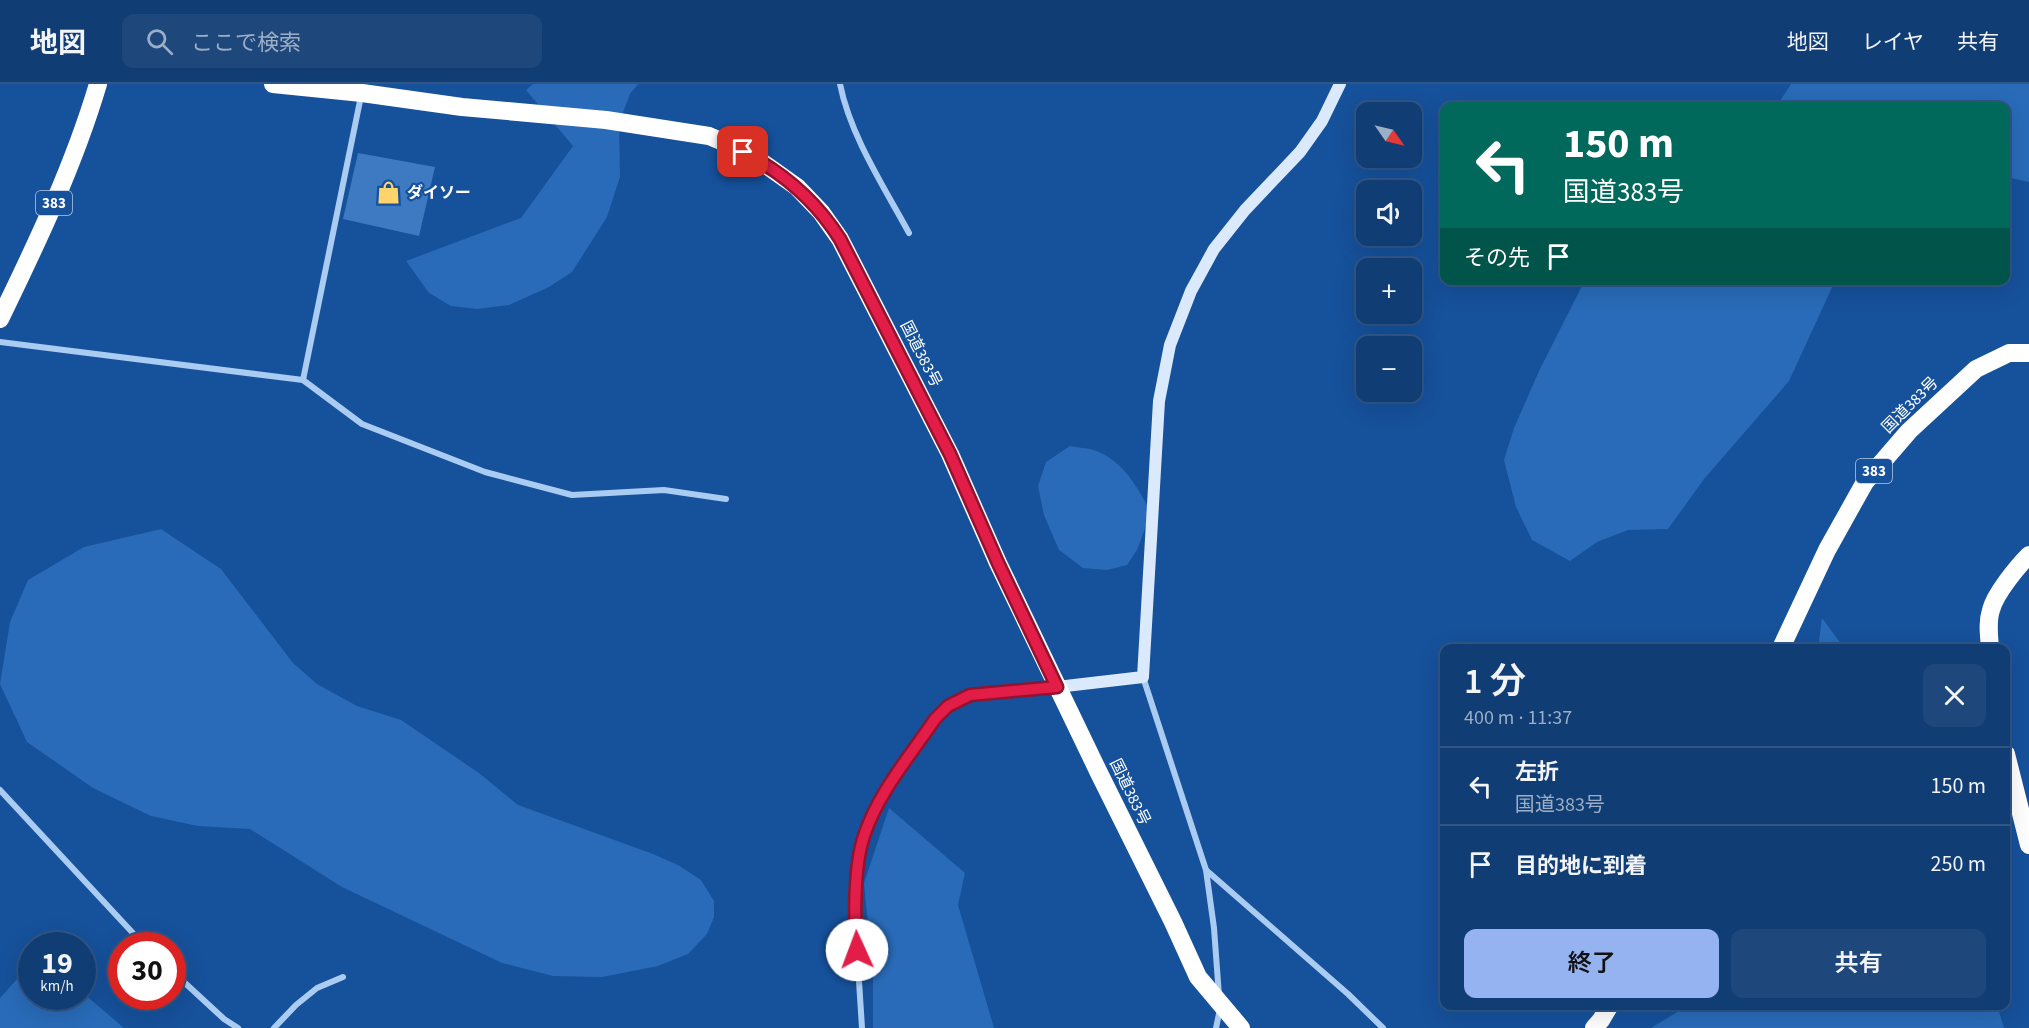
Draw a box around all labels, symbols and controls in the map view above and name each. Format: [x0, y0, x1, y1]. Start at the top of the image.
search box [122, 14, 542, 68]
text: 地図 [30, 23, 86, 63]
icon: search [143, 25, 176, 58]
text: ここで検索 [191, 27, 301, 59]
text: 地図 [1787, 27, 1829, 57]
text: レイヤ [1862, 27, 1924, 57]
text: 共有 [1957, 27, 1999, 57]
north arrow [1356, 102, 1422, 168]
map controls [1356, 102, 1422, 402]
text: 150 m [1563, 114, 1674, 174]
pin [717, 126, 768, 177]
icon: left [1464, 126, 1542, 204]
icon: arrive [726, 135, 759, 168]
text: 国道383号 [1563, 173, 1684, 212]
shop icon: ダイソー [376, 180, 402, 206]
button: sound [1356, 180, 1422, 246]
place label: ダイソー [407, 182, 471, 204]
road number: 383 [36, 191, 72, 215]
icon: arrive [1542, 240, 1575, 273]
text: その先 [1464, 242, 1530, 274]
button: + [1356, 258, 1422, 324]
street label: 国道383号 [895, 317, 947, 391]
button: − [1356, 336, 1422, 402]
street label: 国道383号 [1877, 372, 1943, 438]
road number: 383 [1856, 459, 1892, 483]
text: 1 分 [1464, 656, 1526, 707]
button: close [1923, 664, 1986, 727]
text: 400 m · 11:37 [1464, 704, 1572, 732]
street label: 国道383号 [1104, 755, 1156, 829]
text: 左折 [1515, 756, 1559, 788]
icon: left [1464, 770, 1497, 803]
text: 150 m [1931, 770, 1986, 802]
text: 国道383号 [1515, 791, 1605, 819]
icon: arrive [1464, 848, 1497, 881]
text: 250 m [1931, 848, 1986, 880]
text: 目的地に到着 [1515, 850, 1647, 882]
position arrow [825, 918, 889, 982]
button: 終了 [1464, 929, 1719, 998]
button: 共有 [1731, 929, 1986, 998]
speed limit sign: 30 [108, 932, 186, 1010]
text: 19 [41, 942, 73, 985]
text: km/h [40, 976, 74, 997]

